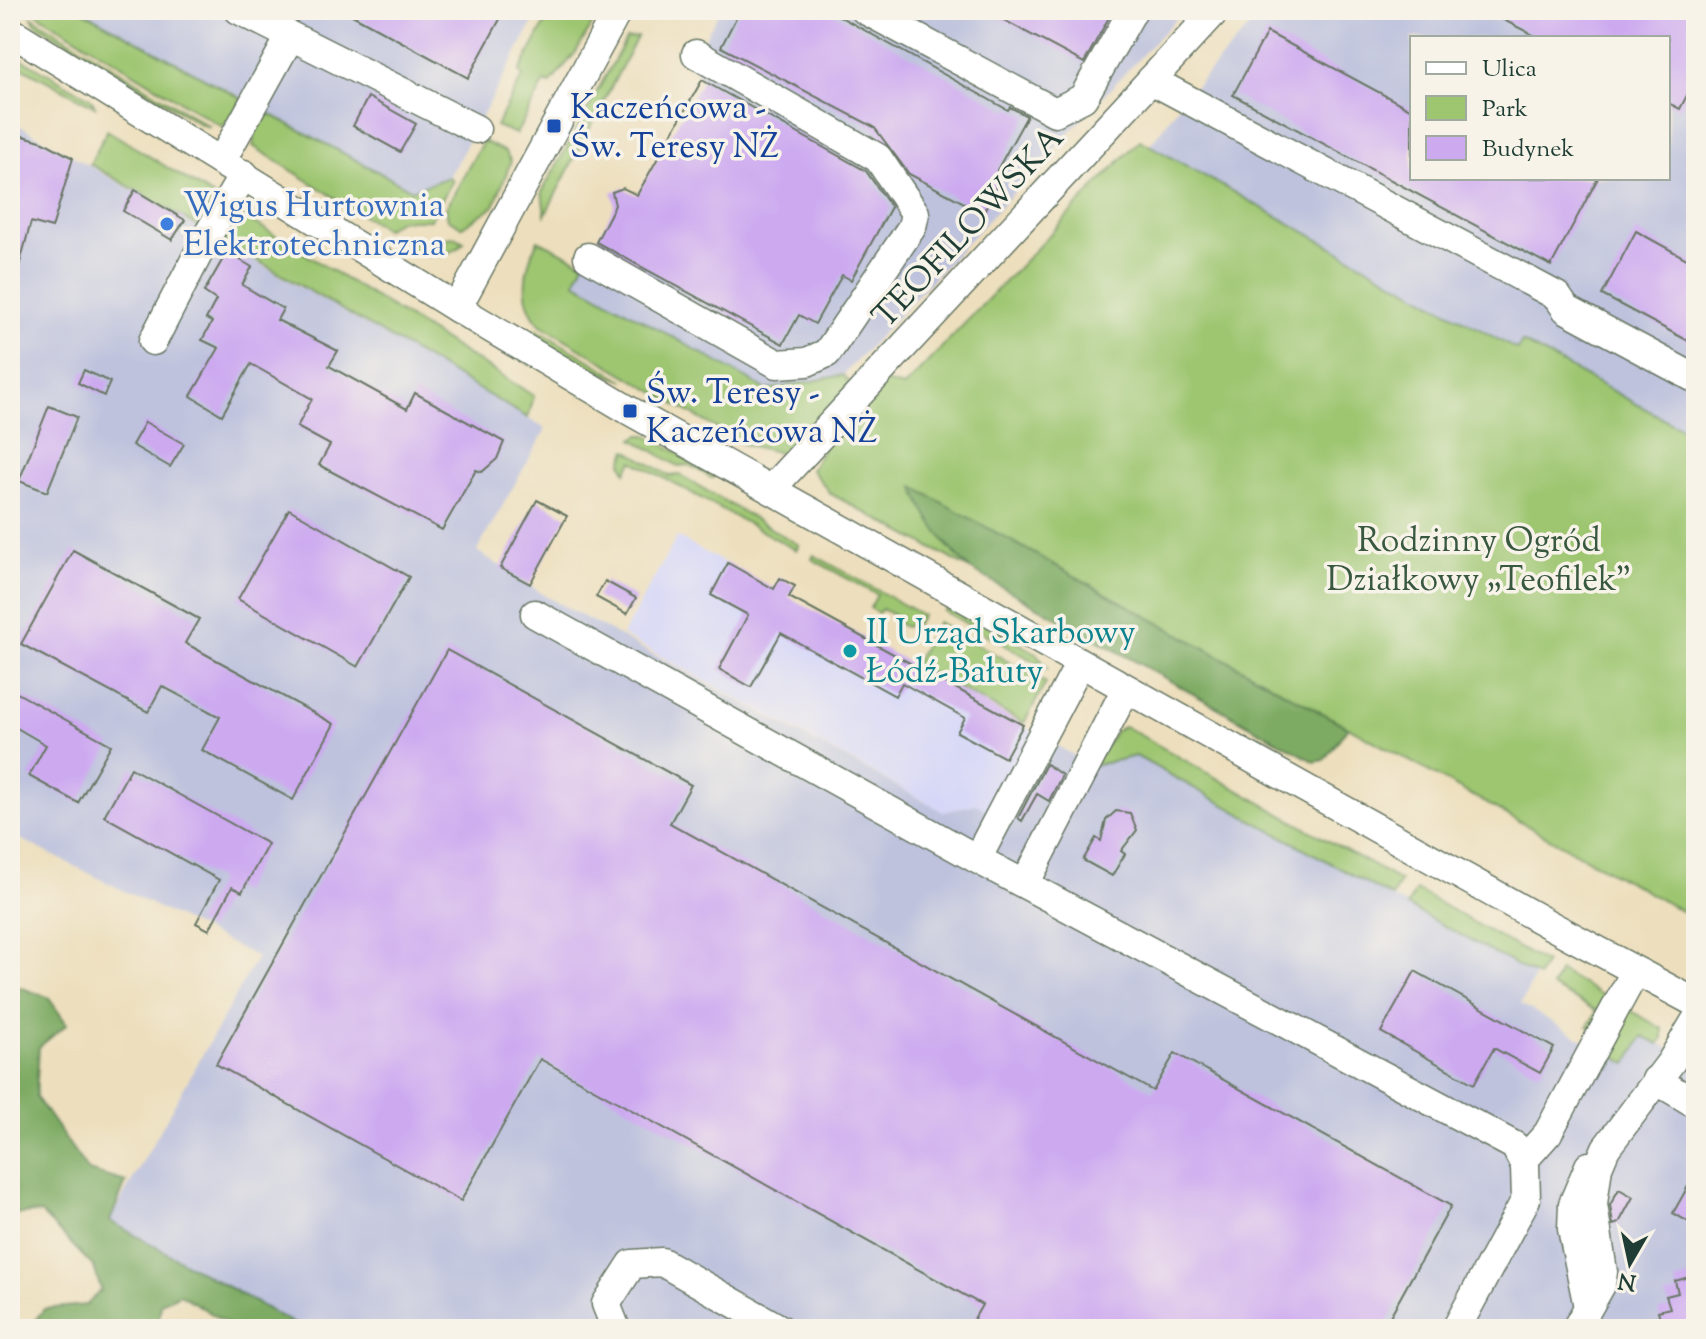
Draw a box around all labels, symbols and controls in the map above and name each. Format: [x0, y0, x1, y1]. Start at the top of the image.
legend [1410, 36, 1670, 180]
text: Ulica [1482, 53, 1537, 87]
place label: Kaczeńcowa - Św. Teresy NŻ [570, 85, 779, 173]
text: Park [1482, 93, 1528, 127]
street label: TEOFILOWSKA [862, 116, 1077, 341]
marker: Kaczeńcowa - Św. Teresy NŻ [545, 117, 563, 135]
text: Budynek [1482, 133, 1574, 167]
place label: Wigus Hurtownia Elektrotechniczna [183, 183, 446, 271]
marker: Wigus Hurtownia Elektrotechniczna [158, 215, 176, 233]
place label: Św. Teresy - Kaczeńcowa NŻ [646, 370, 877, 458]
marker: Św. Teresy - Kaczeńcowa NŻ [621, 402, 639, 420]
park label: Rodzinny Ogród Działkowy „Teofilek” [1327, 518, 1631, 606]
place label: II Urząd Skarbowy Łódź-Bałuty [866, 610, 1136, 698]
marker: II Urząd Skarbowy Łódź-Bałuty [841, 642, 859, 660]
north arrow [1590, 1223, 1670, 1303]
text: N [1616, 1263, 1639, 1297]

